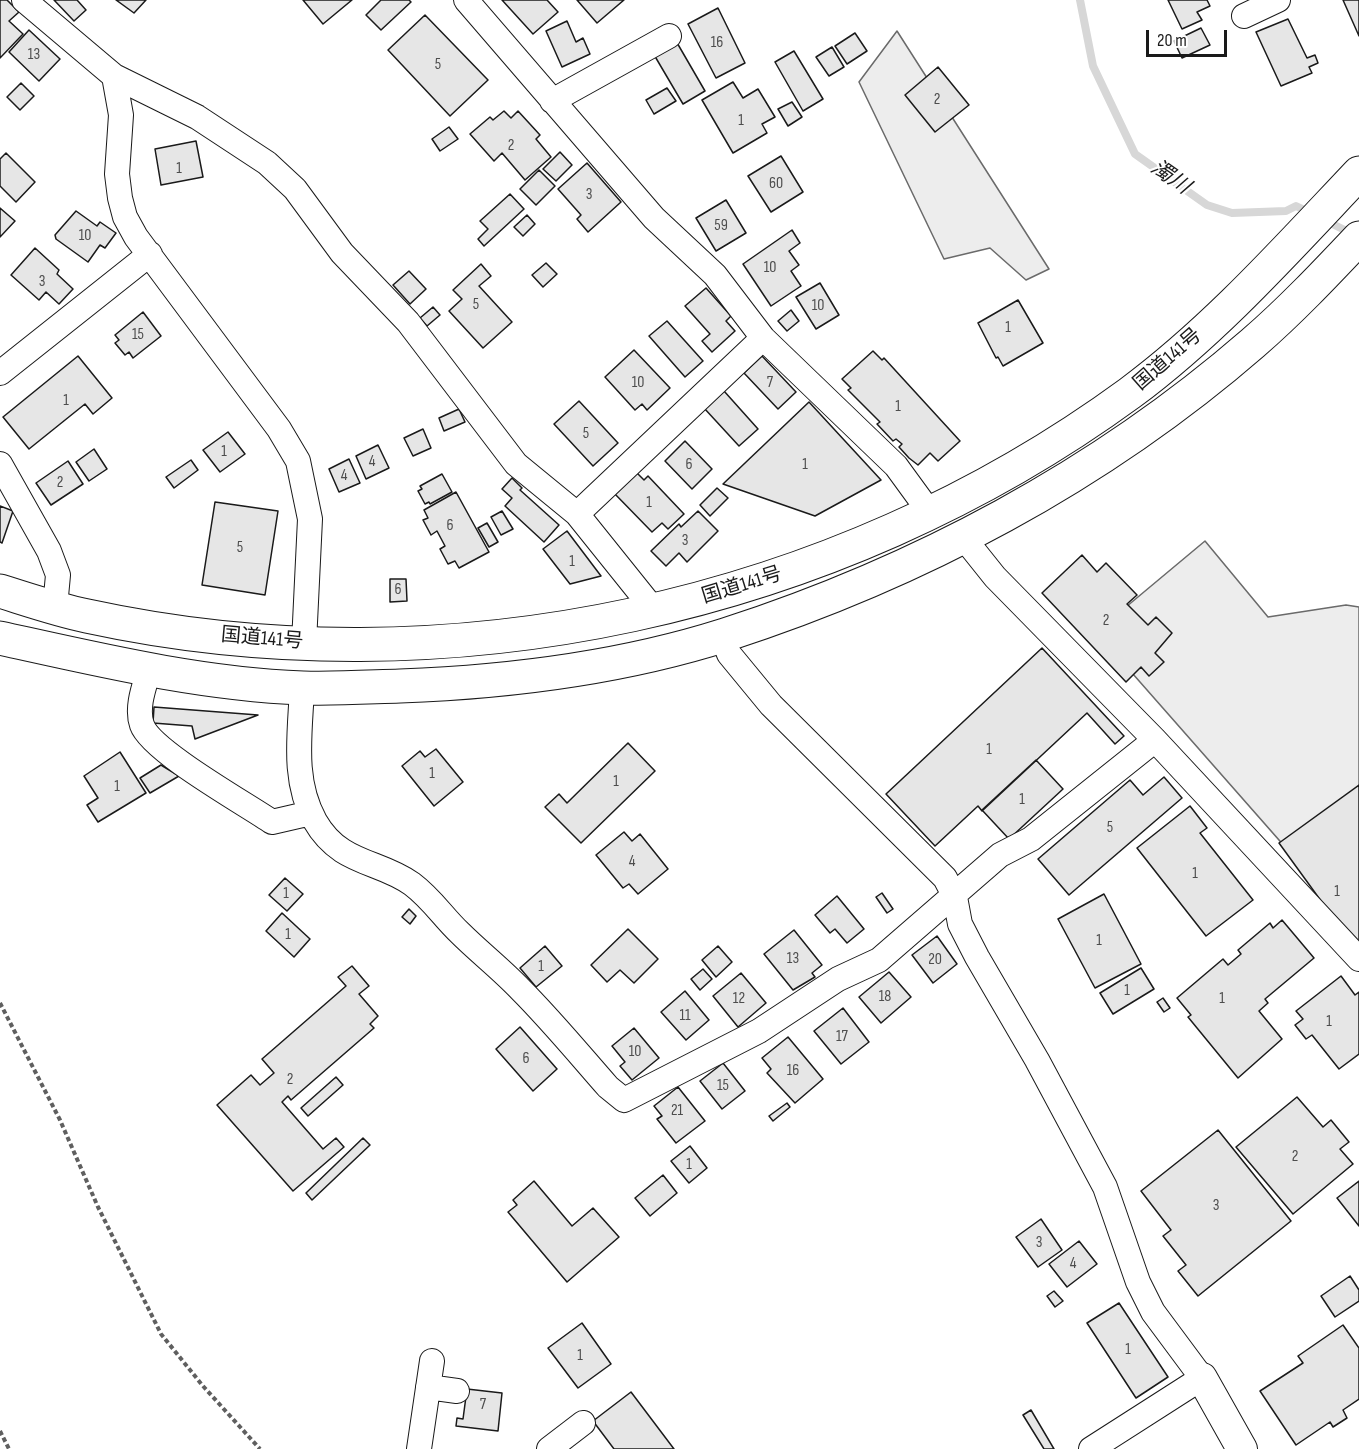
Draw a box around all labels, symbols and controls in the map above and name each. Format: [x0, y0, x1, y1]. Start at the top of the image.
scale bar [1149, 18, 1230, 56]
text: 20 m [1157, 30, 1187, 51]
house number: 16 [711, 33, 723, 53]
house number: 13 [28, 45, 40, 65]
house number: 5 [435, 55, 441, 75]
house number: 2 [934, 90, 940, 110]
house number: 1 [738, 111, 744, 131]
house number: 2 [508, 136, 514, 156]
water label: 濁川 [1146, 156, 1194, 200]
house number: 1 [176, 159, 182, 179]
house number: 60 [769, 174, 783, 194]
house number: 3 [586, 185, 592, 205]
house number: 59 [714, 216, 728, 236]
house number: 10 [79, 226, 91, 246]
house number: 10 [764, 258, 776, 278]
house number: 3 [39, 272, 45, 292]
house number: 5 [473, 295, 479, 315]
house number: 10 [812, 296, 824, 316]
house number: 1 [1005, 318, 1011, 338]
street label: 国道141号 [1129, 324, 1207, 396]
house number: 15 [132, 325, 144, 345]
house number: 10 [632, 373, 644, 393]
house number: 7 [767, 373, 773, 393]
house number: 1 [63, 391, 69, 411]
house number: 1 [895, 397, 901, 417]
house number: 5 [583, 424, 589, 444]
house number: 1 [221, 442, 227, 462]
house number: 4 [369, 452, 375, 472]
house number: 6 [685, 455, 693, 475]
house number: 1 [802, 455, 808, 475]
house number: 4 [341, 466, 347, 486]
house number: 2 [57, 473, 63, 493]
house number: 1 [646, 493, 652, 513]
house number: 6 [446, 516, 454, 536]
house number: 3 [682, 531, 688, 551]
house number: 5 [237, 538, 243, 558]
house number: 1 [569, 552, 575, 572]
street label: 国道141号 [699, 562, 785, 610]
house number: 6 [394, 580, 402, 600]
house number: 2 [1103, 611, 1109, 631]
street label: 国道141号 [220, 623, 304, 655]
house number: 1 [986, 740, 992, 760]
house number: 1 [429, 764, 435, 784]
house number: 1 [613, 772, 619, 792]
house number: 1 [114, 777, 120, 797]
house number: 1 [1019, 790, 1025, 810]
house number: 5 [1107, 818, 1113, 838]
house number: 4 [629, 852, 635, 872]
house number: 1 [1192, 864, 1198, 884]
house number: 1 [1334, 882, 1340, 902]
house number: 1 [283, 884, 289, 904]
house number: 1 [285, 925, 291, 945]
house number: 1 [1096, 931, 1102, 951]
house number: 13 [787, 949, 799, 969]
house number: 20 [928, 950, 942, 970]
house number: 1 [538, 957, 544, 977]
house number: 1 [1124, 981, 1130, 1001]
house number: 18 [879, 987, 891, 1007]
house number: 12 [733, 989, 745, 1009]
house number: 1 [1219, 989, 1225, 1009]
house number: 11 [679, 1006, 691, 1026]
house number: 1 [1326, 1012, 1332, 1032]
house number: 17 [836, 1027, 848, 1047]
house number: 10 [629, 1042, 641, 1062]
house number: 6 [522, 1049, 530, 1069]
house number: 16 [787, 1061, 799, 1081]
house number: 2 [287, 1070, 293, 1090]
house number: 15 [717, 1076, 729, 1096]
house number: 21 [671, 1101, 683, 1121]
house number: 2 [1292, 1147, 1298, 1167]
house number: 1 [686, 1155, 692, 1175]
house number: 3 [1213, 1196, 1219, 1216]
house number: 3 [1036, 1233, 1042, 1253]
house number: 4 [1070, 1254, 1076, 1274]
house number: 1 [1125, 1340, 1131, 1360]
house number: 1 [577, 1346, 583, 1366]
house number: 7 [480, 1395, 486, 1415]

